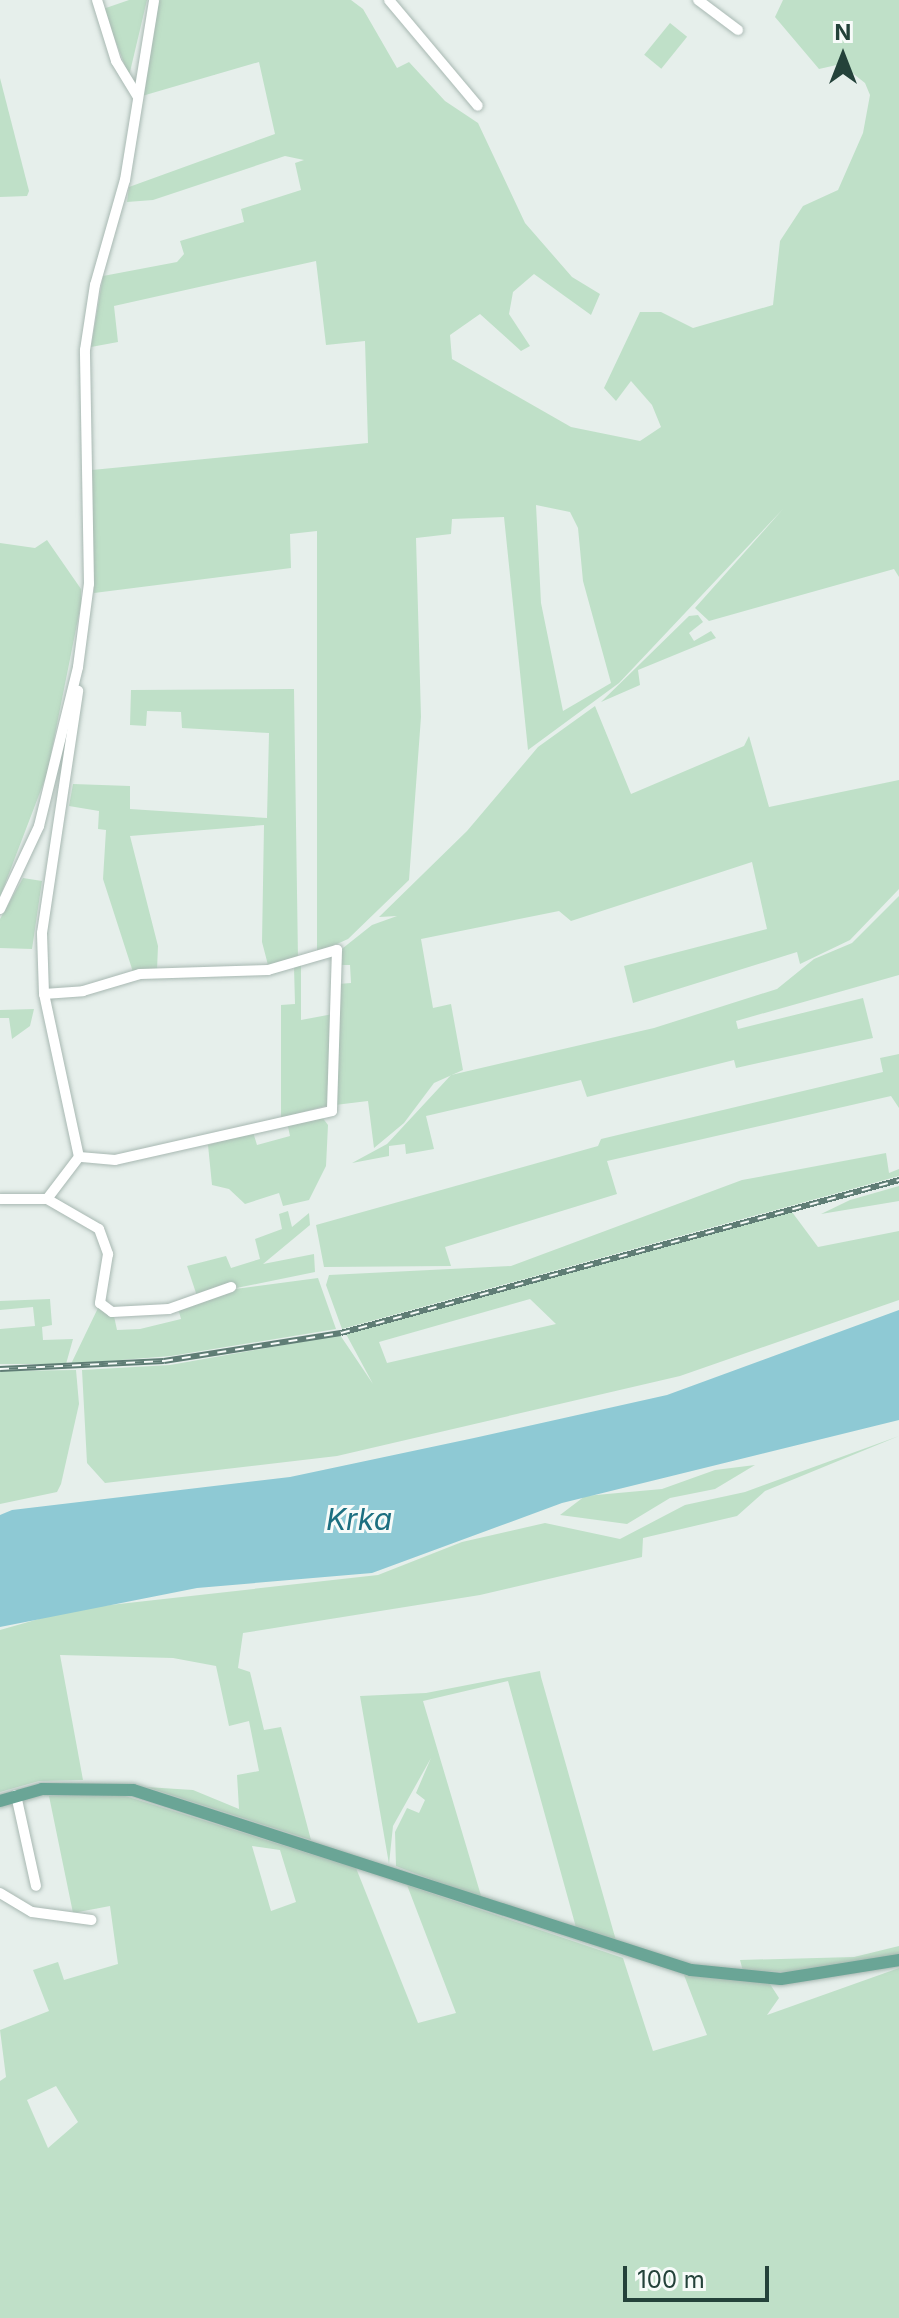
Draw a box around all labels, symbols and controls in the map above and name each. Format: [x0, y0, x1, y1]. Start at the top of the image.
north arrow [803, 16, 883, 96]
text: N [835, 19, 851, 45]
water label: Krka [326, 1501, 392, 1537]
scale bar [627, 2250, 773, 2300]
text: 100 m [637, 2265, 705, 2294]

